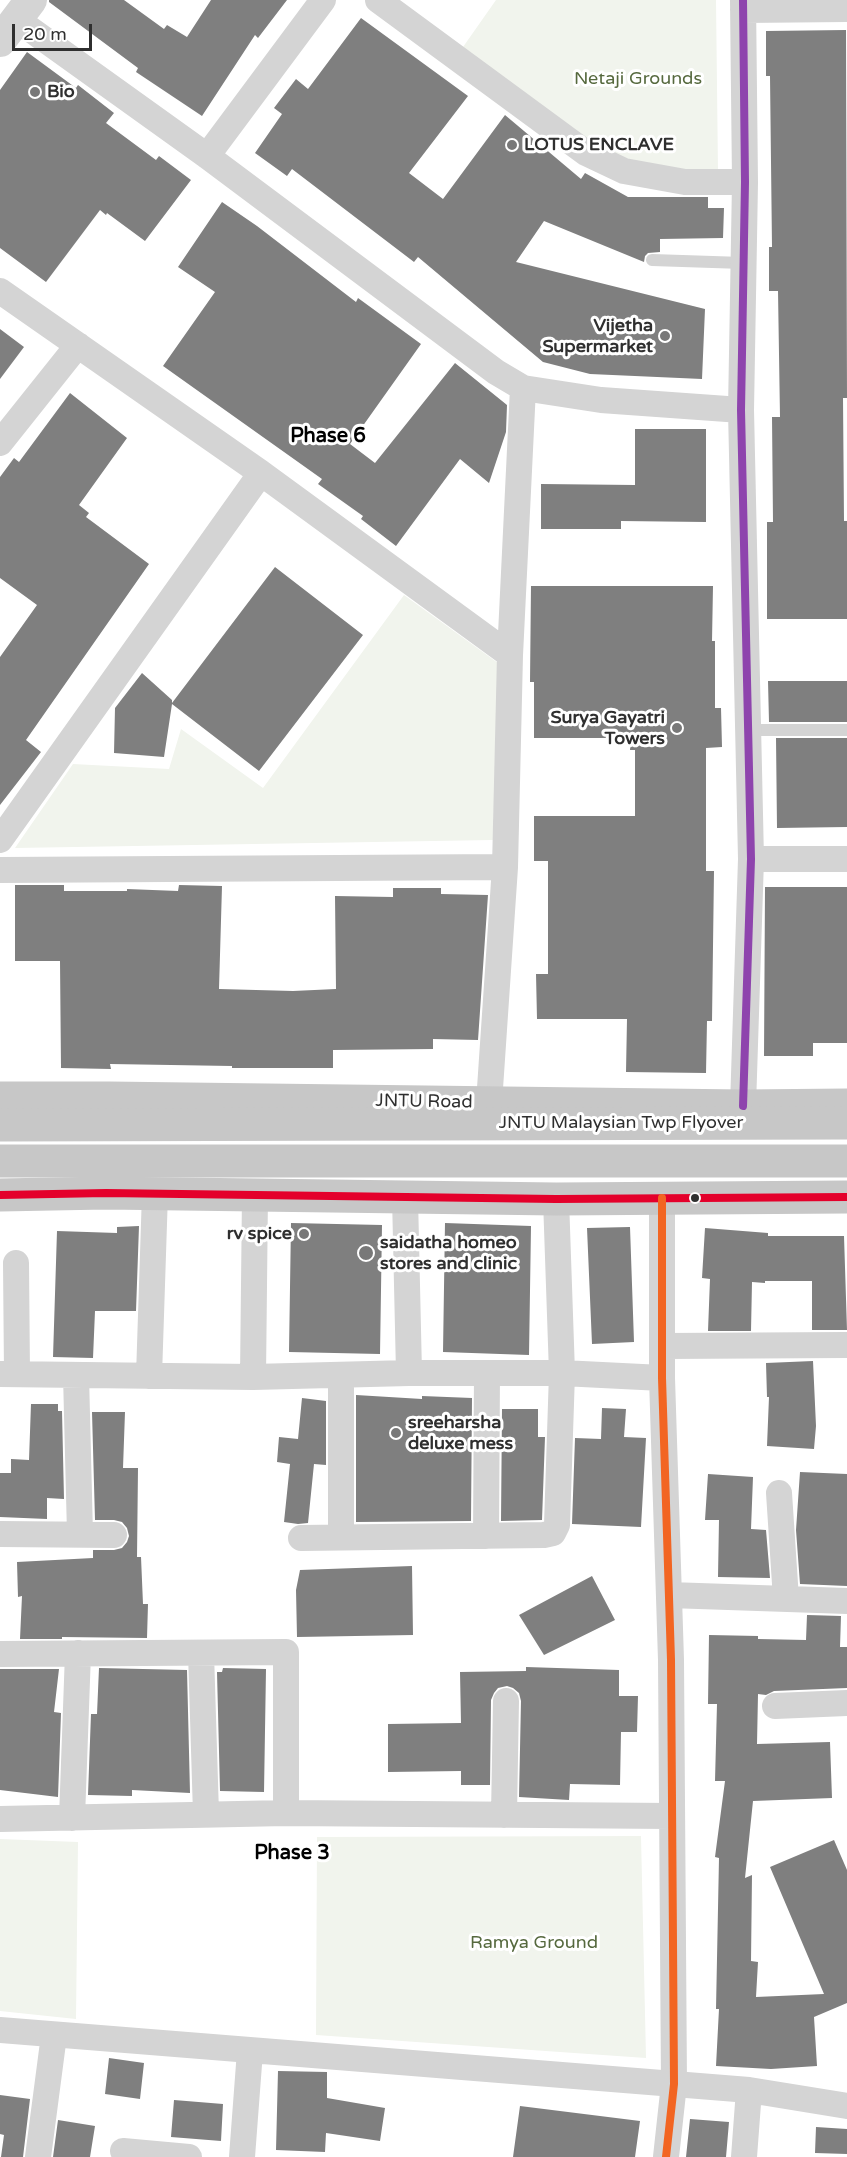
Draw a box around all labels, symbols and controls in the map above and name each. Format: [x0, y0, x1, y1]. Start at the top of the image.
scale bar [15, 12, 94, 50]
text: 20 m [23, 23, 67, 45]
park label: Netaji Grounds [574, 68, 702, 90]
place label: Bio [47, 81, 75, 103]
marker: Bio [28, 85, 42, 99]
place label: LOTUS ENCLAVE [524, 134, 674, 156]
marker: LOTUS ENCLAVE [505, 138, 519, 152]
place label: Vijetha Supermarket [542, 315, 653, 358]
marker: Vijetha Supermarket [658, 329, 672, 343]
district label: Phase 6 [290, 425, 366, 449]
place label: Surya Gayatri Towers [551, 707, 665, 750]
marker: Surya Gayatri Towers [670, 721, 684, 735]
street label: JNTU Road [375, 1090, 473, 1114]
street label: JNTU Malaysian Twp Flyover [499, 1112, 743, 1134]
unlabelled marker [689, 1192, 701, 1204]
place label: rv spice [227, 1223, 292, 1245]
marker: rv spice [297, 1227, 311, 1241]
place label: saidatha homeo stores and clinic [380, 1232, 517, 1274]
marker: saidatha homeo stores and clinic [357, 1244, 375, 1262]
place label: sreeharsha deluxe mess [408, 1412, 513, 1454]
marker: sreeharsha deluxe mess [389, 1426, 403, 1440]
district label: Phase 3 [254, 1842, 330, 1866]
park label: Ramya Ground [470, 1932, 598, 1954]

